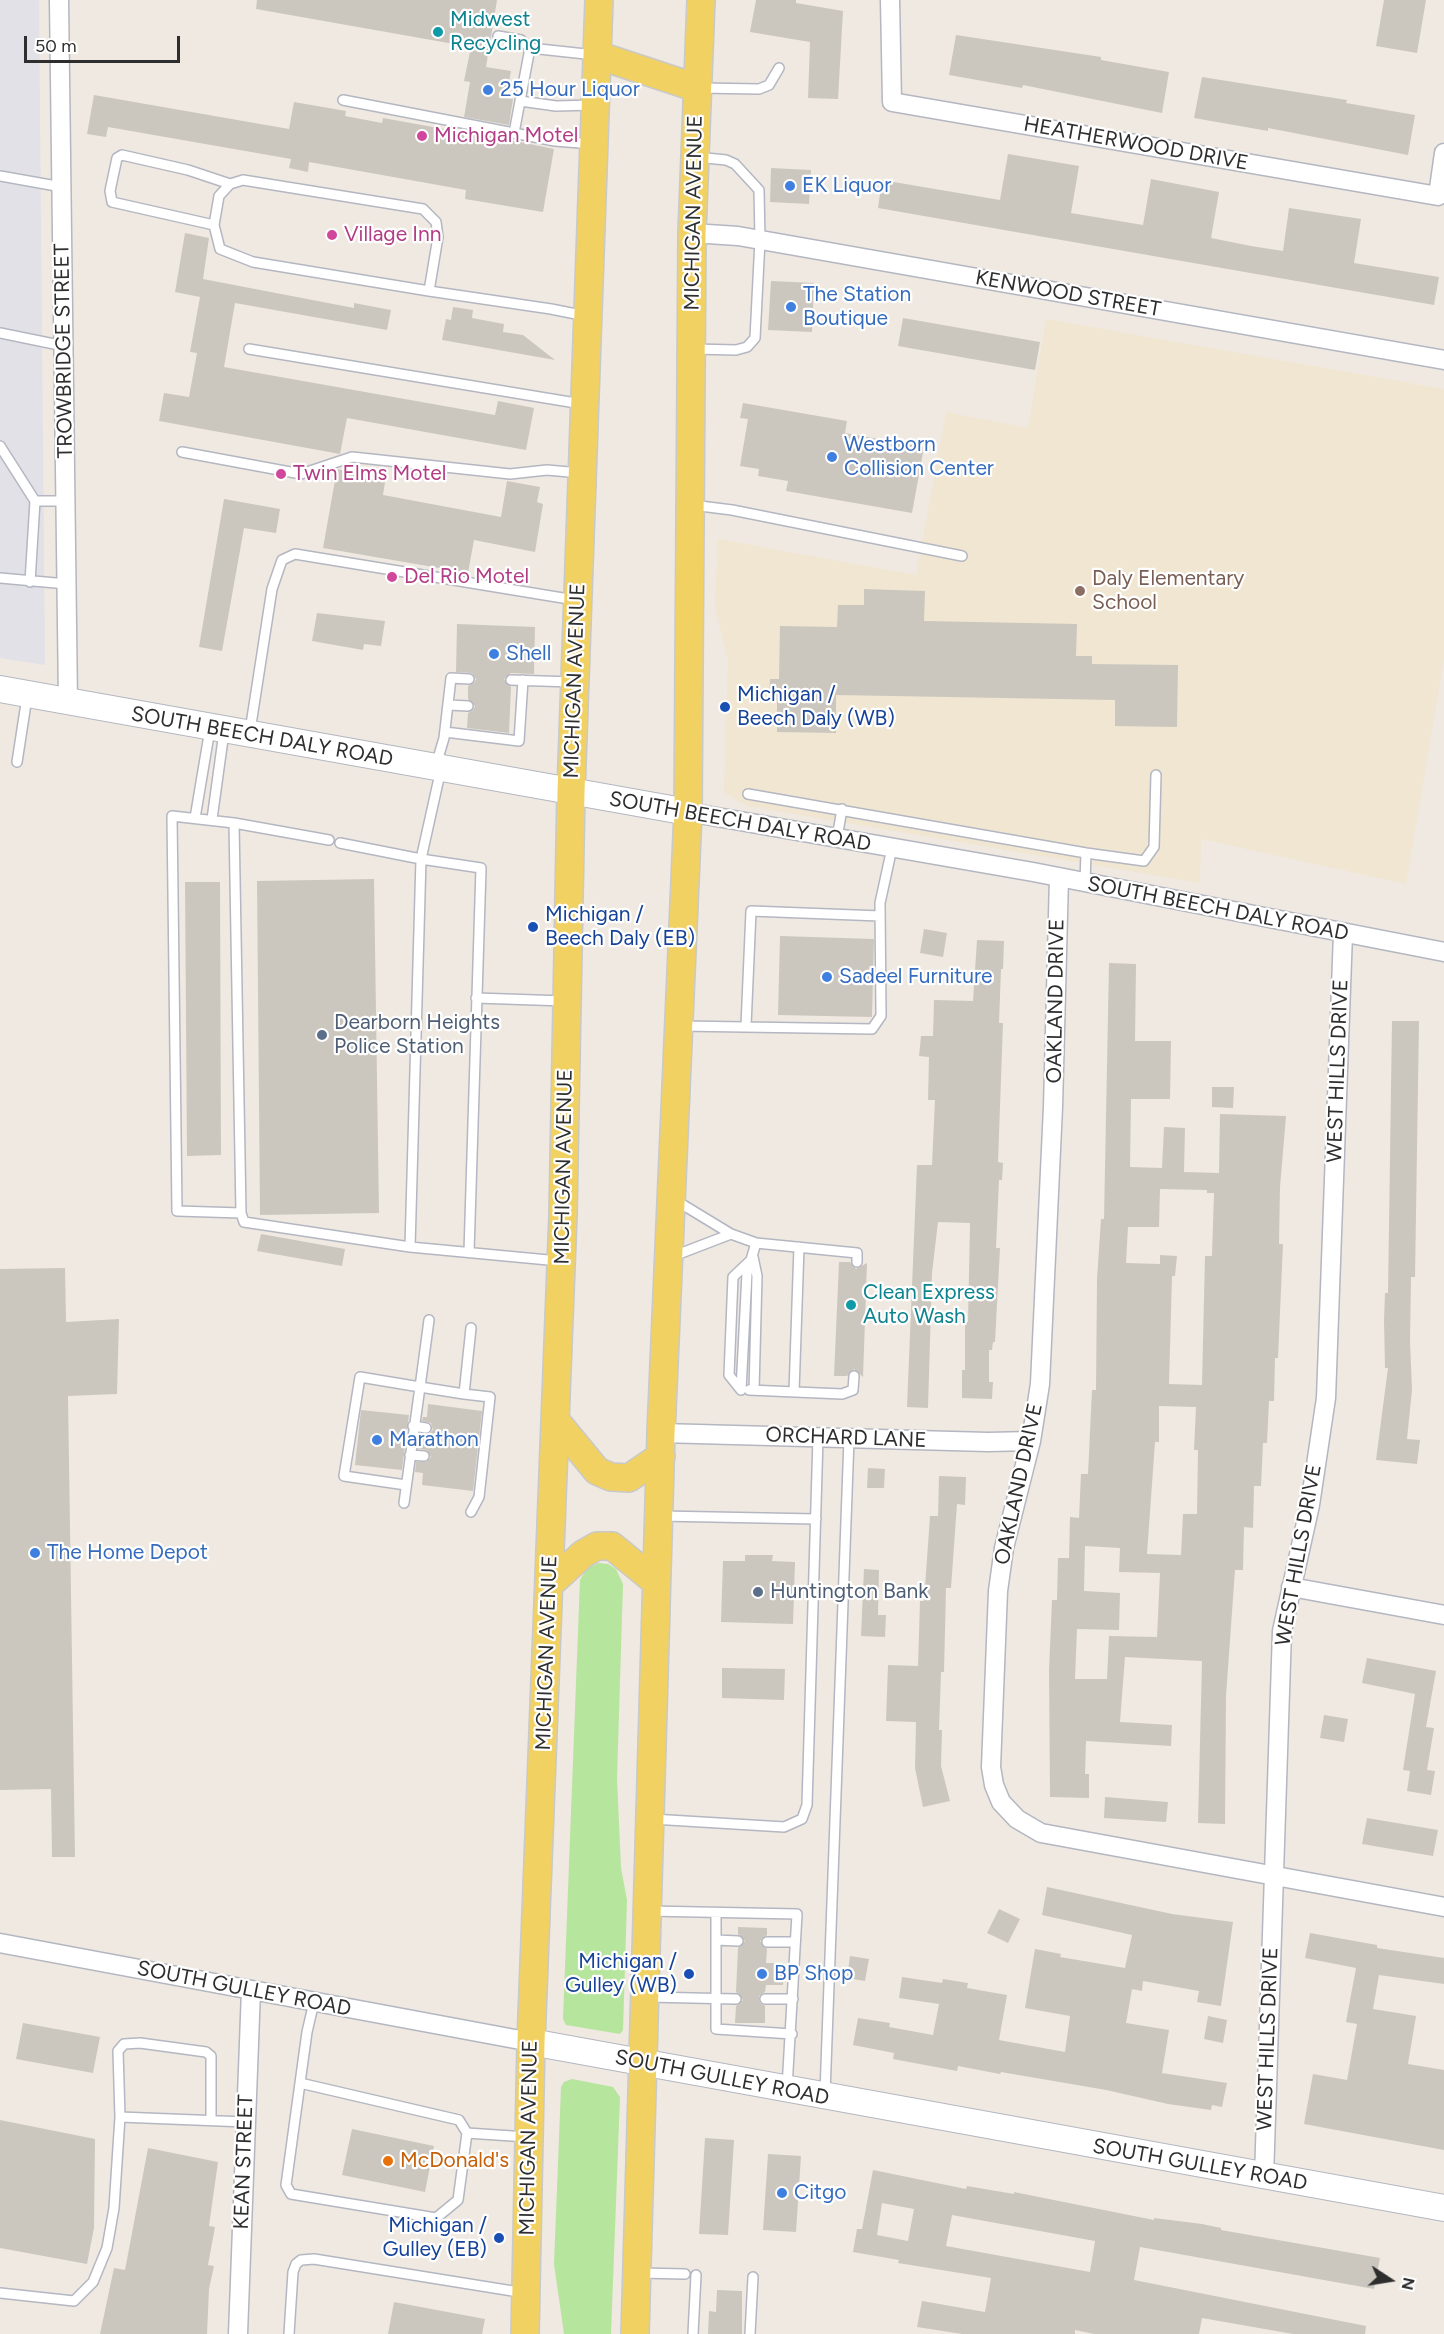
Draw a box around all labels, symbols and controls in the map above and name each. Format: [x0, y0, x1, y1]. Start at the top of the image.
place label: Midwest Recycling [450, 7, 541, 57]
scale bar [27, 24, 183, 62]
marker: Midwest Recycling [431, 25, 445, 39]
text: 50 m [35, 35, 77, 57]
place label: 25 Hour Liquor [500, 77, 640, 103]
marker: 25 Hour Liquor [481, 83, 495, 97]
street label: HEATHERWOOD DRIVE [1022, 112, 1250, 176]
street label: MICHIGAN AVENUE [680, 115, 708, 311]
place label: Michigan Motel [434, 123, 578, 149]
marker: Michigan Motel [415, 129, 429, 143]
place label: EK Liquor [802, 173, 891, 199]
marker: EK Liquor [783, 179, 797, 193]
place label: Village Inn [344, 222, 441, 248]
marker: Village Inn [325, 228, 339, 242]
street label: TROWBRIDGE STREET [50, 243, 78, 459]
street label: KENWOOD STREET [973, 265, 1163, 323]
place label: The Station Boutique [803, 282, 911, 332]
marker: The Station Boutique [784, 300, 798, 314]
place label: Westborn Collision Center [844, 432, 994, 482]
marker: Westborn Collision Center [825, 450, 839, 464]
place label: Twin Elms Motel [293, 461, 446, 487]
marker: Twin Elms Motel [274, 467, 288, 481]
place label: Del Rio Motel [404, 564, 529, 590]
place label: Daly Elementary School [1092, 566, 1244, 616]
marker: Del Rio Motel [385, 570, 399, 584]
street label: MICHIGAN AVENUE [559, 583, 591, 779]
marker: Daly Elementary School [1073, 584, 1087, 598]
place label: Shell [506, 641, 551, 667]
marker: Shell [487, 647, 501, 661]
place label: Michigan / Beech Daly (WB) [737, 682, 895, 732]
marker: Michigan / Beech Daly (WB) [718, 700, 732, 714]
street label: SOUTH BEECH DALY ROAD [129, 702, 395, 772]
street label: SOUTH BEECH DALY ROAD [607, 787, 873, 857]
street label: SOUTH BEECH DALY ROAD [1085, 871, 1351, 947]
place label: Michigan / Beech Daly (EB) [545, 902, 695, 952]
street label: OAKLAND DRIVE [1042, 918, 1070, 1084]
marker: Michigan / Beech Daly (EB) [526, 920, 540, 934]
place label: Sadeel Furniture [839, 964, 992, 990]
marker: Sadeel Furniture [820, 970, 834, 984]
street label: WEST HILLS DRIVE [1322, 979, 1354, 1163]
place label: Dearborn Heights Police Station [334, 1010, 500, 1060]
marker: Dearborn Heights Police Station [315, 1028, 329, 1042]
street label: MICHIGAN AVENUE [550, 1069, 578, 1265]
place label: Clean Express Auto Wash [863, 1280, 995, 1330]
marker: Clean Express Auto Wash [844, 1298, 858, 1312]
street label: OAKLAND DRIVE [990, 1401, 1048, 1567]
street label: ORCHARD LANE [765, 1423, 927, 1453]
place label: Marathon [389, 1427, 479, 1453]
marker: Marathon [370, 1433, 384, 1447]
street label: WEST HILLS DRIVE [1271, 1462, 1327, 1648]
place label: The Home Depot [47, 1540, 208, 1566]
marker: The Home Depot [28, 1546, 42, 1560]
street label: MICHIGAN AVENUE [531, 1555, 563, 1751]
place label: Huntington Bank [770, 1579, 928, 1605]
marker: Huntington Bank [751, 1585, 765, 1599]
street label: WEST HILLS DRIVE [1252, 1947, 1284, 2131]
place label: Michigan / Gulley (WB) [565, 1949, 677, 1999]
street label: SOUTH GULLEY ROAD [135, 1956, 353, 2022]
place label: BP Shop [774, 1961, 853, 1987]
marker: Michigan / Gulley (WB) [682, 1967, 696, 1981]
marker: BP Shop [755, 1967, 769, 1981]
street label: MICHIGAN AVENUE [515, 2040, 543, 2236]
street label: SOUTH GULLEY ROAD [613, 2045, 831, 2111]
street label: KEAN STREET [229, 2094, 259, 2230]
street label: SOUTH GULLEY ROAD [1091, 2134, 1309, 2196]
place label: McDonald's [400, 2148, 509, 2174]
marker: McDonald's [381, 2154, 395, 2168]
place label: Citgo [794, 2180, 846, 2206]
marker: Citgo [775, 2186, 789, 2200]
place label: Michigan / Gulley (EB) [383, 2213, 487, 2263]
marker: Michigan / Gulley (EB) [492, 2231, 506, 2245]
north arrow [1360, 2250, 1420, 2310]
text: N [1398, 2276, 1419, 2292]

